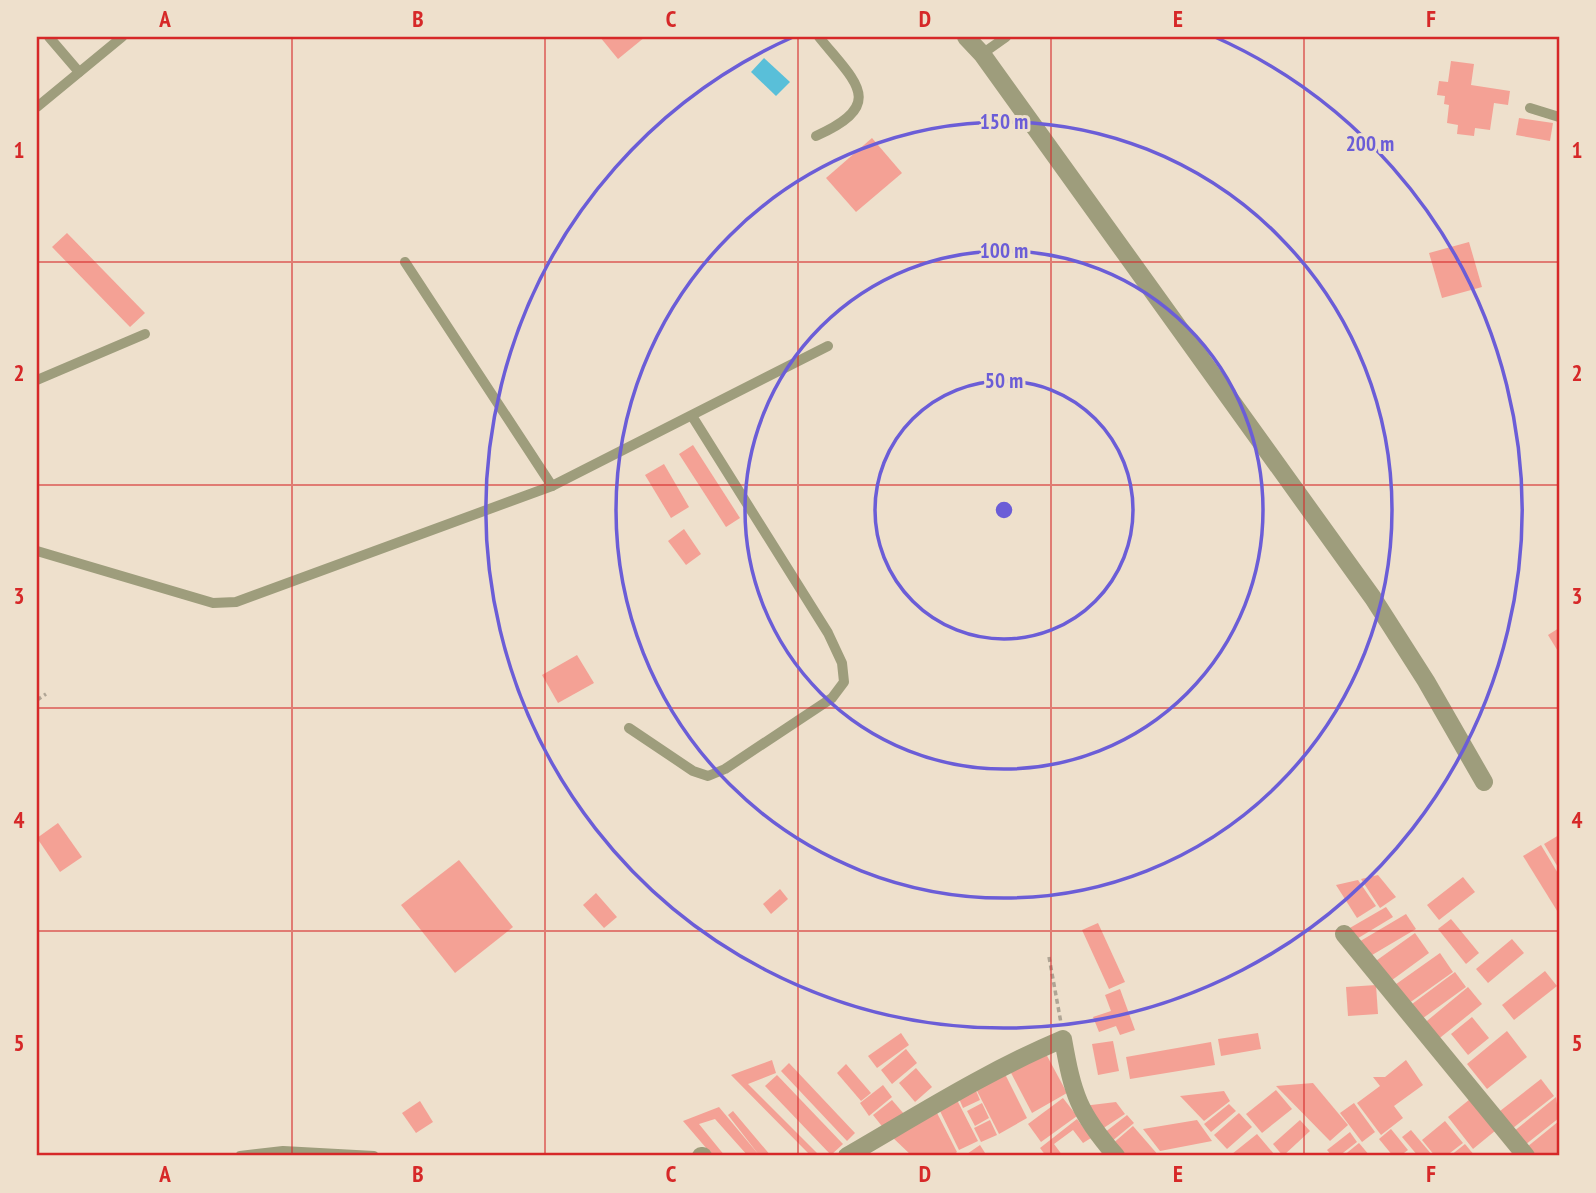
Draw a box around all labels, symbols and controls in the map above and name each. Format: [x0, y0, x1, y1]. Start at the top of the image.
text: A [158, 4, 171, 33]
text: B [412, 4, 424, 33]
text: C [666, 4, 677, 33]
text: D [919, 4, 931, 33]
text: E [1173, 4, 1183, 33]
text: F [1426, 4, 1436, 33]
text: 150 m [980, 108, 1028, 135]
text: 200 m [1346, 130, 1394, 157]
text: 1 [14, 135, 25, 164]
text: 1 [1572, 135, 1583, 164]
text: 100 m [980, 237, 1028, 264]
text: 2 [14, 358, 25, 387]
text: 2 [1572, 358, 1583, 387]
text: 50 m [985, 367, 1023, 394]
centre of rings [992, 498, 1016, 522]
text: 3 [14, 581, 25, 610]
text: 3 [1572, 581, 1583, 610]
text: 4 [14, 805, 25, 834]
text: 4 [1572, 805, 1583, 834]
text: 5 [14, 1028, 25, 1057]
text: 5 [1572, 1028, 1583, 1057]
text: A [158, 1159, 171, 1188]
text: B [412, 1159, 424, 1188]
text: C [666, 1159, 677, 1188]
text: D [919, 1159, 931, 1188]
text: E [1173, 1159, 1183, 1188]
text: F [1426, 1159, 1436, 1188]

